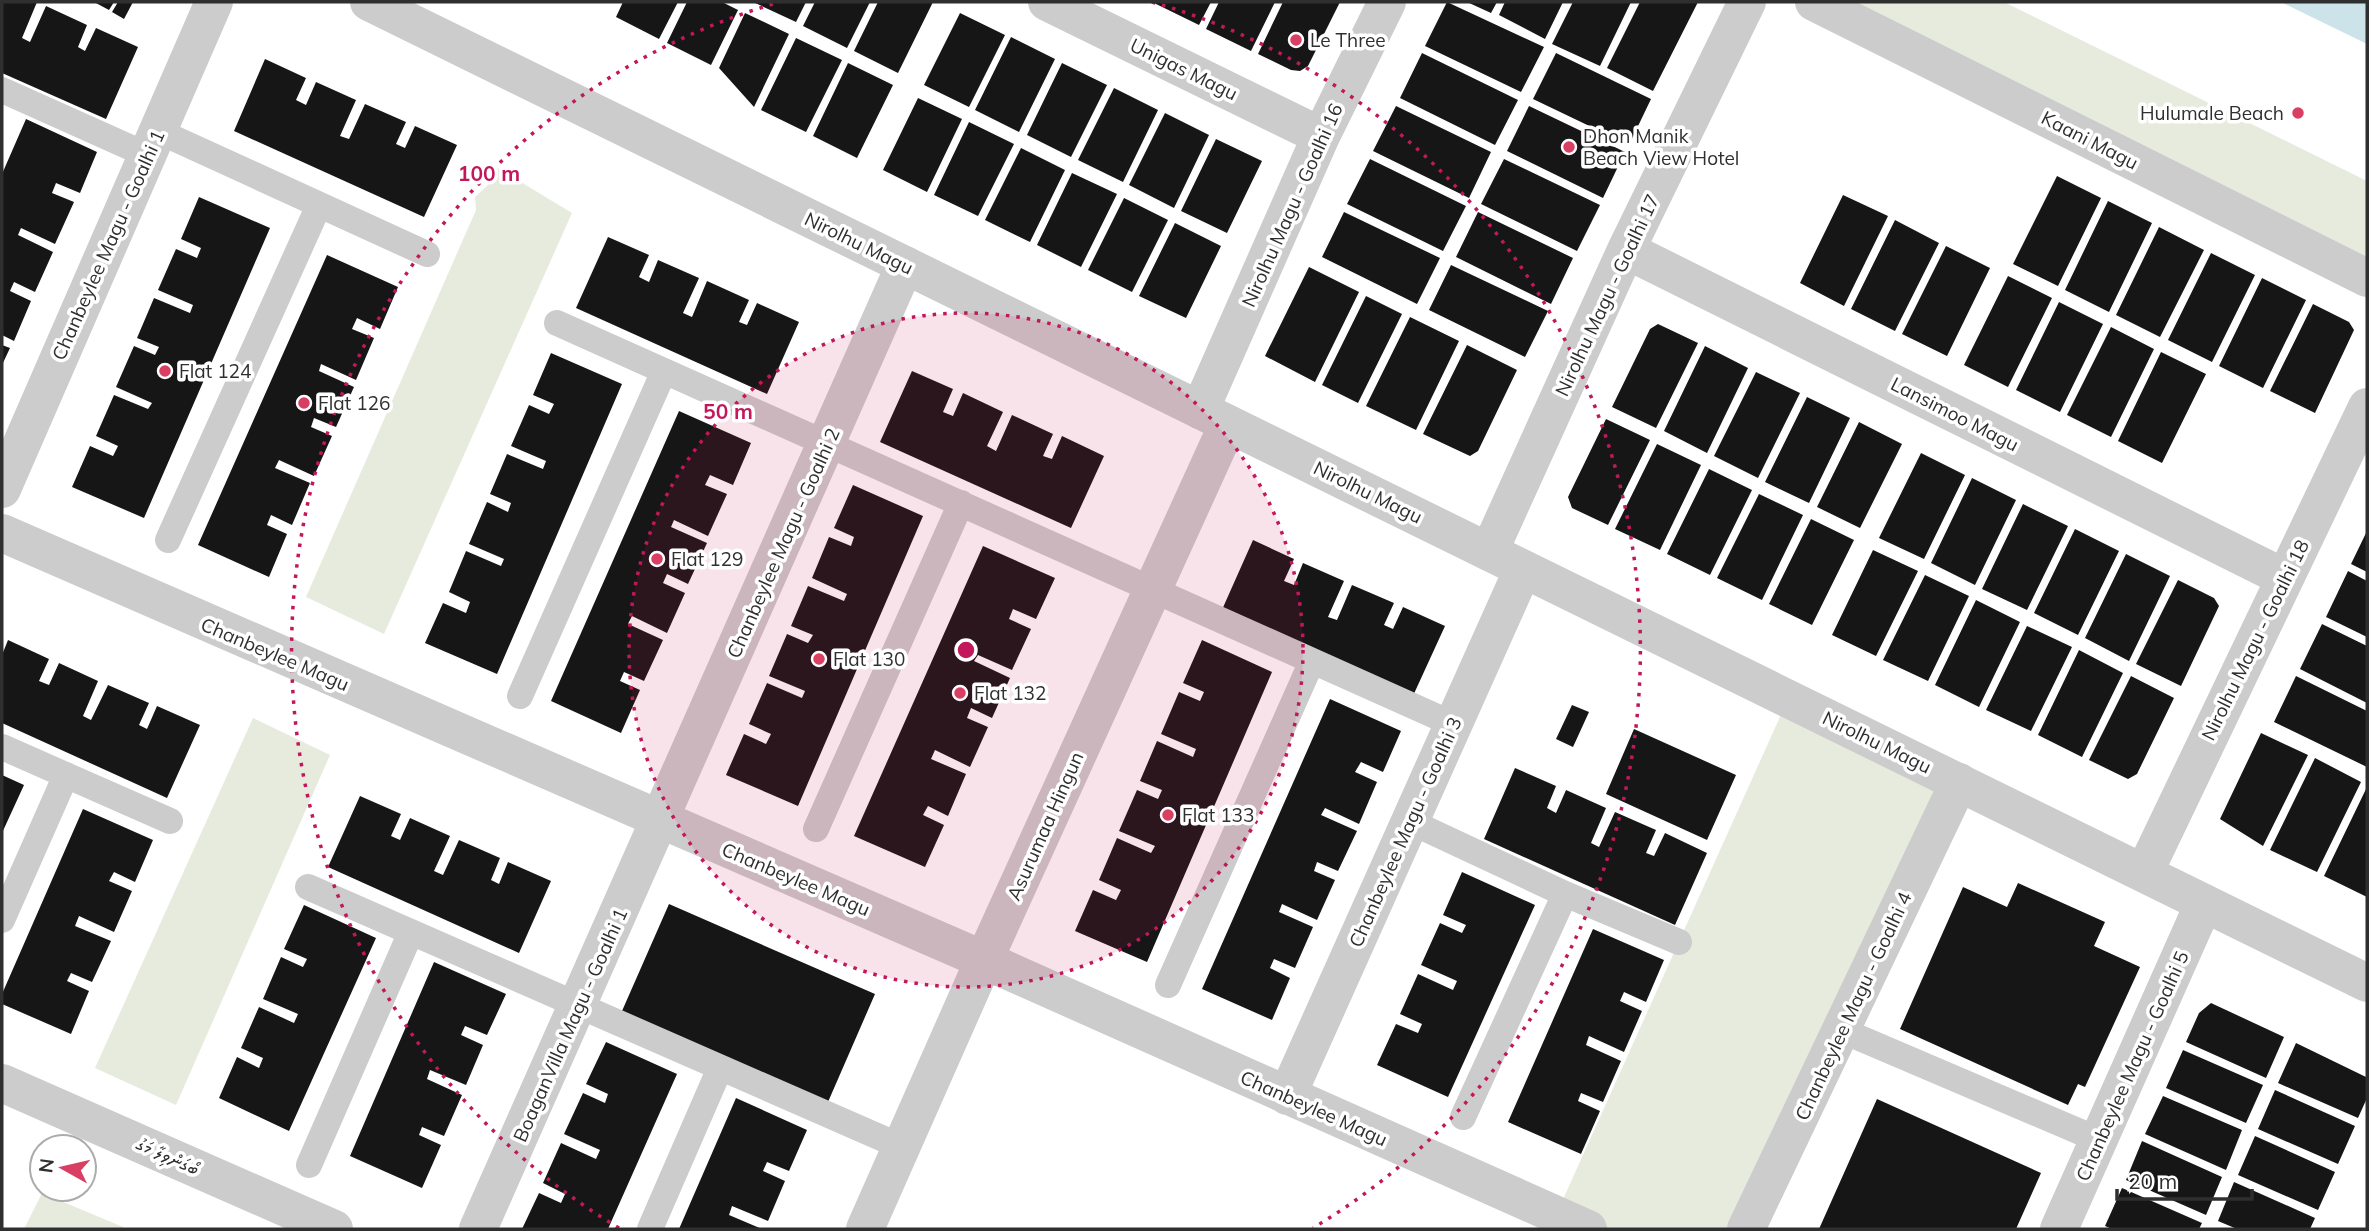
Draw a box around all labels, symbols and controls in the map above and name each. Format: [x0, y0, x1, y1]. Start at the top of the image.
place label: Le Three [1310, 28, 1386, 52]
marker: Le Three [1288, 32, 1304, 48]
street label: Unigas Magu [1126, 33, 1242, 105]
street label: Nirolhu Magu - Goalhi 16 [1236, 100, 1348, 310]
place label: Hulumale Beach [2140, 101, 2284, 125]
street label: Kaani Magu [2038, 105, 2142, 175]
marker: Hulumale Beach [2290, 105, 2306, 121]
place label: Dhon Manik Beach View Hotel [1583, 124, 1739, 170]
street label: Chanbeylee Magu - Goalhi 1 [46, 126, 170, 364]
marker: Dhon Manik Beach View Hotel [1561, 139, 1577, 155]
text: 100 m [458, 160, 520, 186]
street label: Nirolhu Magu - Goalhi 17 [1550, 190, 1664, 400]
street label: Nirolhu Magu [801, 206, 917, 280]
place label: Flat 124 [179, 359, 251, 383]
marker: Flat 124 [157, 363, 173, 379]
street label: Lansimoo Magu [1887, 371, 2023, 457]
place label: Flat 126 [318, 391, 390, 415]
marker: Flat 126 [296, 395, 312, 411]
text: 50 m [703, 398, 753, 424]
street label: Chanbeylee Magu - Goalhi 2 [721, 424, 845, 662]
street label: Nirolhu Magu [1310, 455, 1426, 529]
street label: Nirolhu Magu - Goalhi 18 [2196, 536, 2314, 744]
place label: Flat 129 [671, 547, 743, 571]
marker: Flat 129 [649, 551, 665, 567]
street label: Chanbeylee Magu [197, 612, 353, 696]
centre of rings [954, 638, 978, 662]
place label: Flat 130 [833, 647, 905, 671]
marker: Flat 130 [811, 651, 827, 667]
place label: Flat 132 [974, 681, 1046, 705]
marker: Flat 132 [952, 685, 968, 701]
street label: Nirolhu Magu [1819, 705, 1935, 779]
street label: Chanbeylee Magu - Goalhi 3 [1343, 713, 1467, 951]
street label: Asurumaa Hingun [1001, 748, 1089, 904]
place label: Flat 133 [1182, 803, 1254, 827]
marker: Flat 133 [1160, 807, 1176, 823]
street label: Chanbeylee Magu [718, 837, 874, 921]
street label: Chanbeylee Magu - Goalhi 4 [1789, 888, 1917, 1124]
street label: BoaganVilla Magu - Goalhi 1 [508, 904, 632, 1146]
street label: Chanbeylee Magu - Goalhi 5 [2070, 947, 2194, 1185]
street label: Chanbeylee Magu [1237, 1065, 1391, 1151]
street label: ބޯގަންވިލާ މަގު [131, 1131, 203, 1181]
north arrow [28, 1133, 98, 1203]
text: N [33, 1157, 59, 1174]
scale bar [2117, 1158, 2252, 1202]
text: 20 m [2128, 1168, 2177, 1194]

